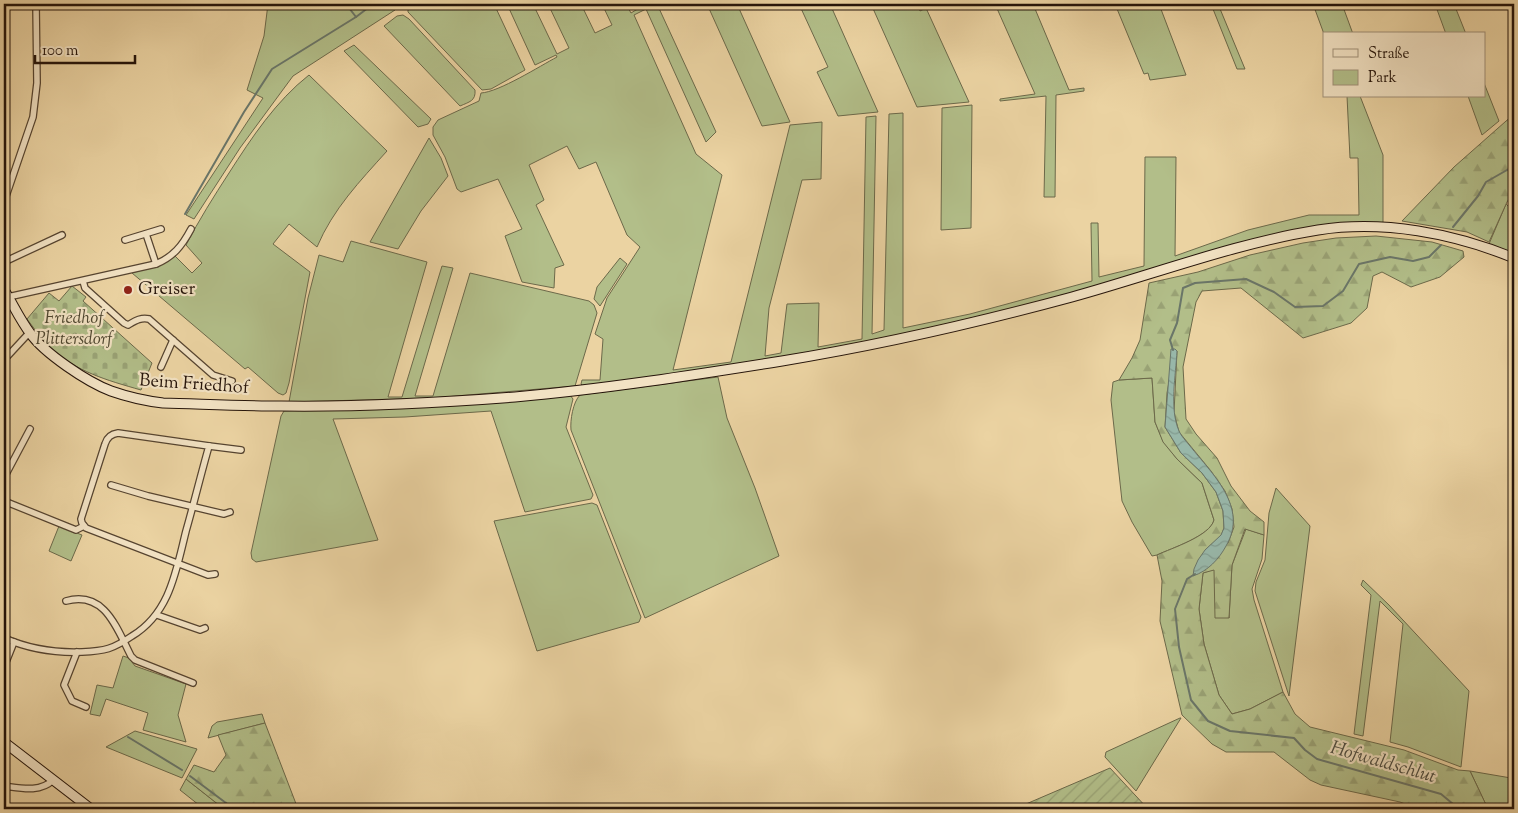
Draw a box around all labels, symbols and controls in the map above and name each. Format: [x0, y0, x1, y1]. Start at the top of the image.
scale bar [35, 32, 135, 64]
legend [1323, 32, 1486, 98]
text: 100 m [42, 41, 79, 62]
text: Straße [1368, 44, 1410, 65]
text: Park [1368, 68, 1397, 89]
place label: Greiser [138, 277, 195, 303]
marker: Greiser [122, 284, 134, 296]
park label: Friedhof Plittersdorf [36, 306, 114, 353]
street label: Beim Friedhof [138, 368, 251, 402]
water label: Hofwaldschlut [1327, 735, 1439, 791]

